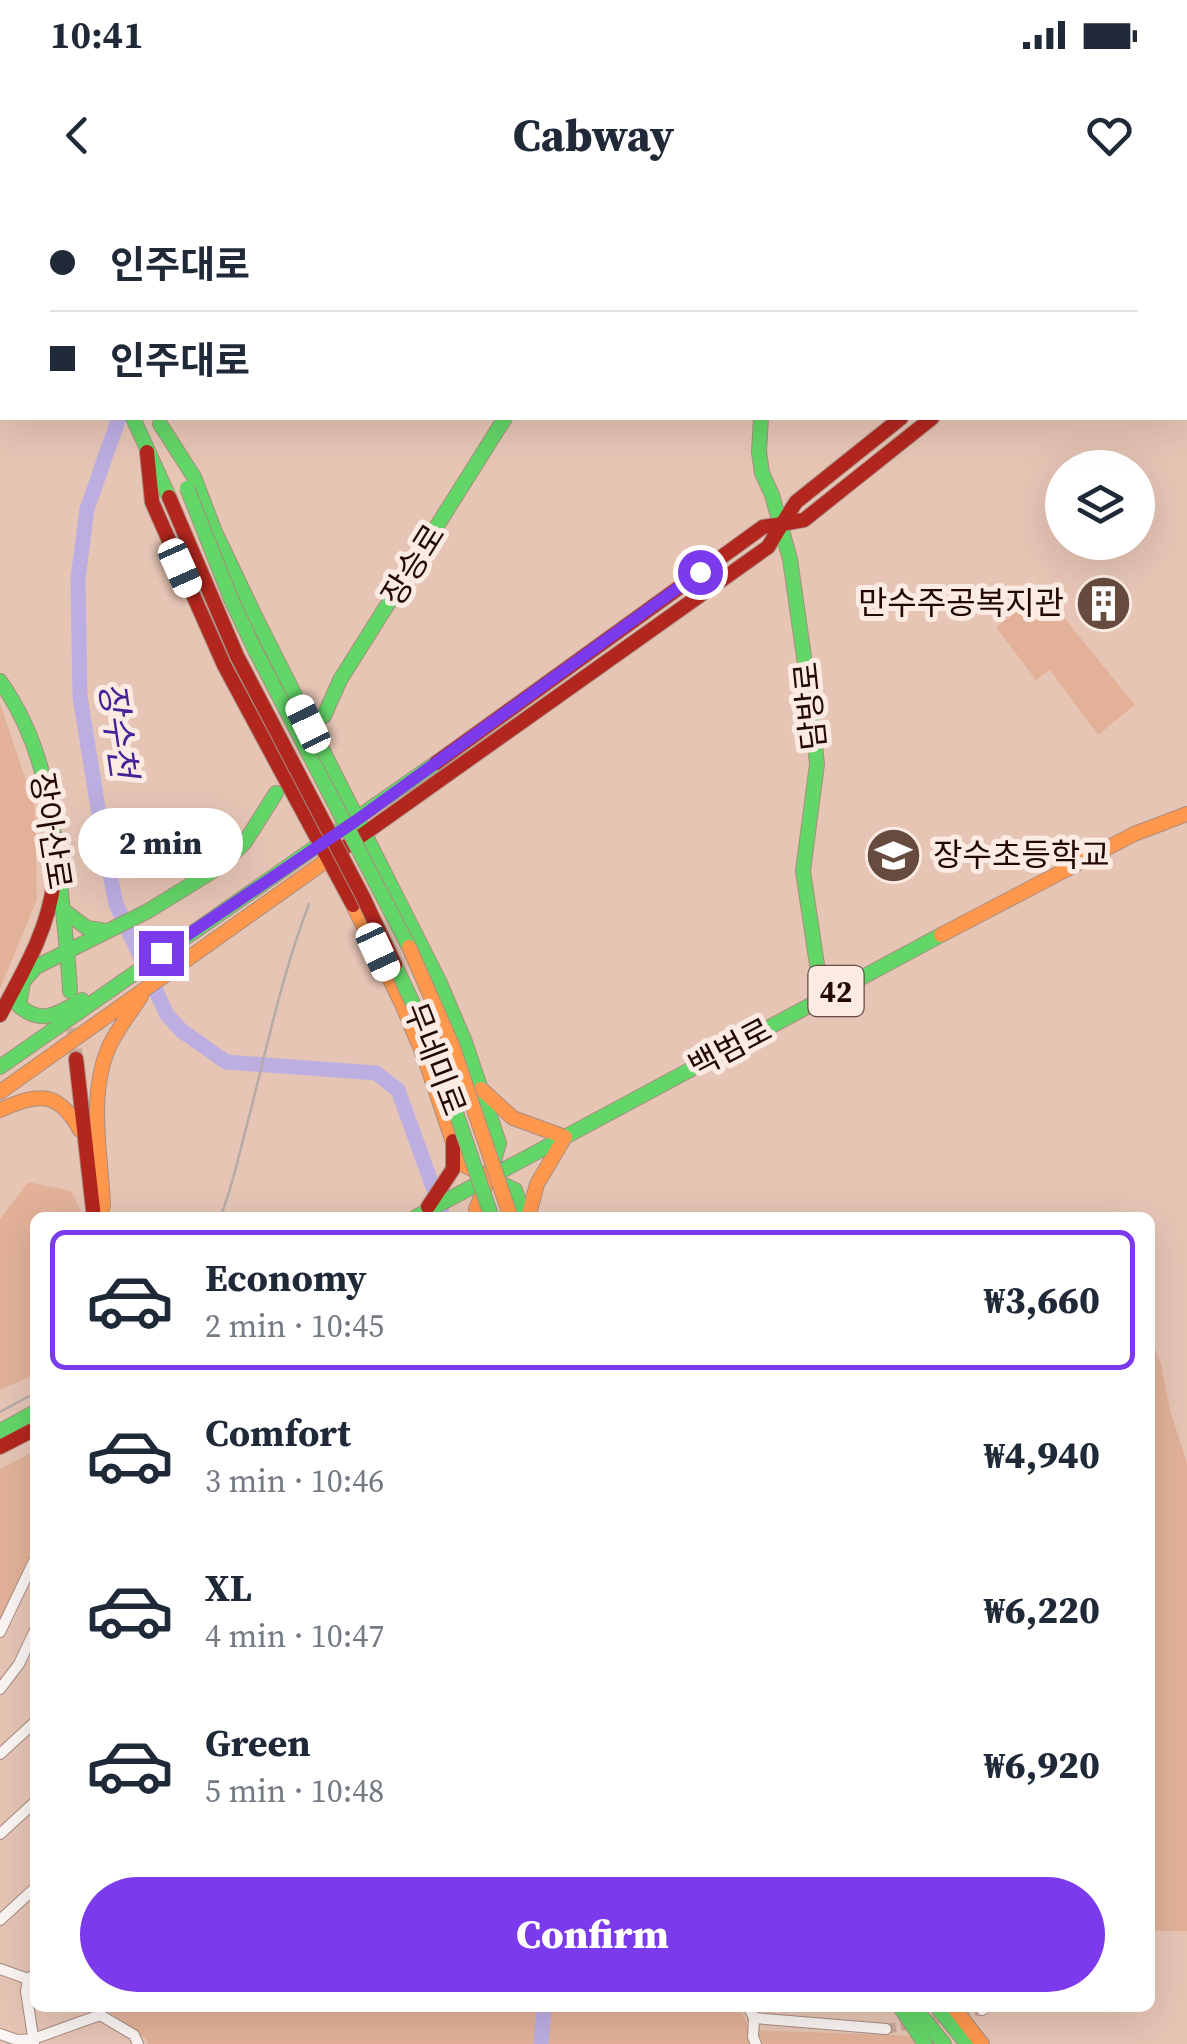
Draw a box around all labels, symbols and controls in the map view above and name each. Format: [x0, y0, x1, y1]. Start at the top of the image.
text: 10:41 [50, 9, 144, 61]
text: Cabway [513, 104, 674, 166]
icon: back [50, 108, 105, 163]
icon: heart [1082, 108, 1137, 163]
text: 인주대로 [110, 239, 250, 291]
text: 인주대로 [110, 335, 250, 387]
map controls [1045, 450, 1155, 560]
button: layers [1045, 450, 1155, 560]
street label: 장승로 [371, 516, 455, 614]
car [154, 534, 206, 602]
route start [678, 550, 723, 595]
building icon: 만수주공복지관 [1073, 573, 1133, 633]
place label: 만수주공복지관 [858, 581, 1064, 625]
street label: 담방로 [784, 660, 836, 752]
water label: 장수천 [88, 679, 149, 785]
car [281, 690, 335, 758]
street label: 장아산로 [20, 769, 82, 893]
callout: 2 min [79, 808, 244, 878]
text: 2 min [119, 821, 202, 865]
school or university icon: 장수초등학교 [864, 825, 924, 885]
place label: 장수초등학교 [933, 833, 1110, 877]
car [352, 918, 404, 986]
route end [139, 931, 184, 976]
road number: 42 [808, 966, 864, 1016]
street label: 무네미로 [393, 996, 477, 1122]
street label: 백범로 [681, 1008, 779, 1088]
text: Economy [205, 1252, 367, 1304]
icon: car [85, 1255, 175, 1345]
text: ₩3,660 [984, 1274, 1100, 1326]
text: 2 min · 10:45 [205, 1304, 384, 1348]
text: Comfort [205, 1407, 351, 1459]
icon: car [85, 1410, 175, 1500]
text: ₩4,940 [984, 1429, 1100, 1481]
text: 3 min · 10:46 [205, 1459, 384, 1503]
text: XL [205, 1562, 252, 1614]
icon: car [85, 1565, 175, 1655]
text: ₩6,220 [984, 1584, 1100, 1636]
text: 4 min · 10:47 [205, 1614, 384, 1658]
text: Green [205, 1717, 311, 1769]
icon: car [85, 1720, 175, 1810]
text: ₩6,920 [984, 1739, 1100, 1791]
text: 5 min · 10:48 [205, 1769, 384, 1813]
button: Confirm [80, 1877, 1105, 1992]

